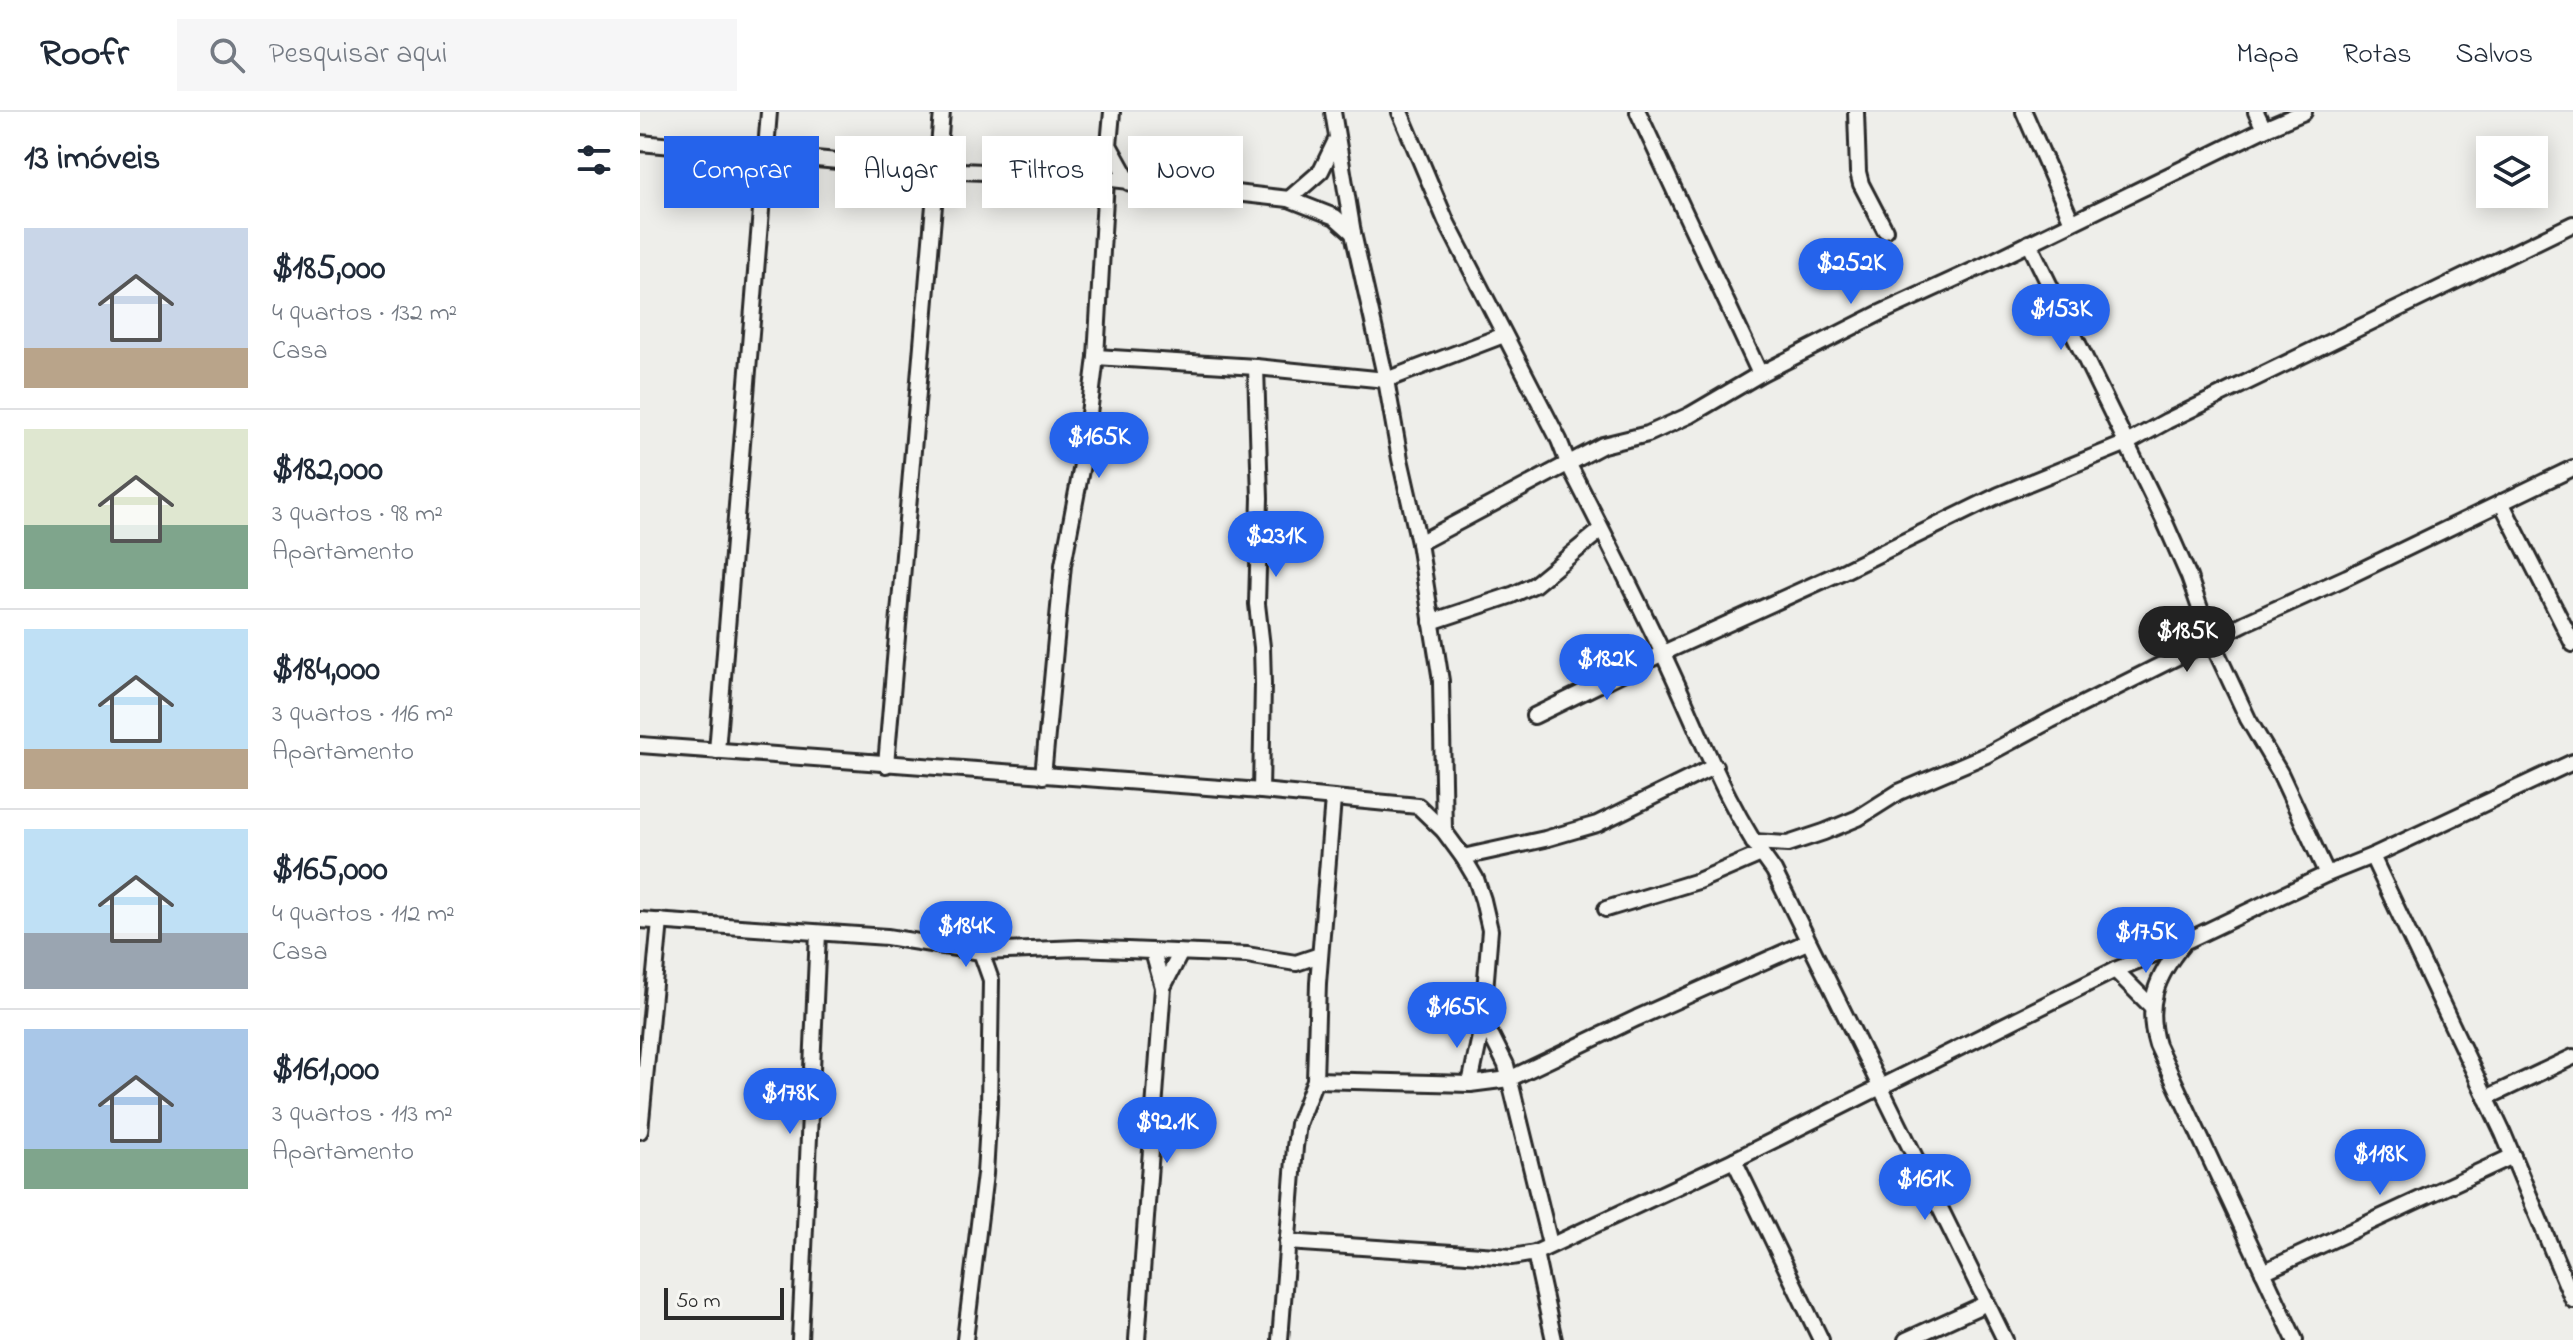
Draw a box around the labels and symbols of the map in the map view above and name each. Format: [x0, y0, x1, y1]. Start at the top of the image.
pin: $252K [1795, 238, 1907, 306]
pin: $153K [2005, 284, 2117, 352]
pin: $165K [1043, 412, 1155, 480]
pin: $231K [1220, 511, 1332, 579]
pin: $185K [2131, 606, 2243, 674]
pin: $182K [1551, 634, 1663, 702]
pin: $184K [910, 901, 1022, 969]
pin: $175K [2090, 907, 2202, 975]
pin: $165K [1401, 982, 1513, 1050]
pin: $178K [734, 1068, 846, 1136]
pin: $92.1K [1102, 1097, 1232, 1165]
pin: $118K [2324, 1129, 2436, 1197]
pin: $161K [1869, 1154, 1981, 1222]
scale bar [664, 1284, 784, 1320]

